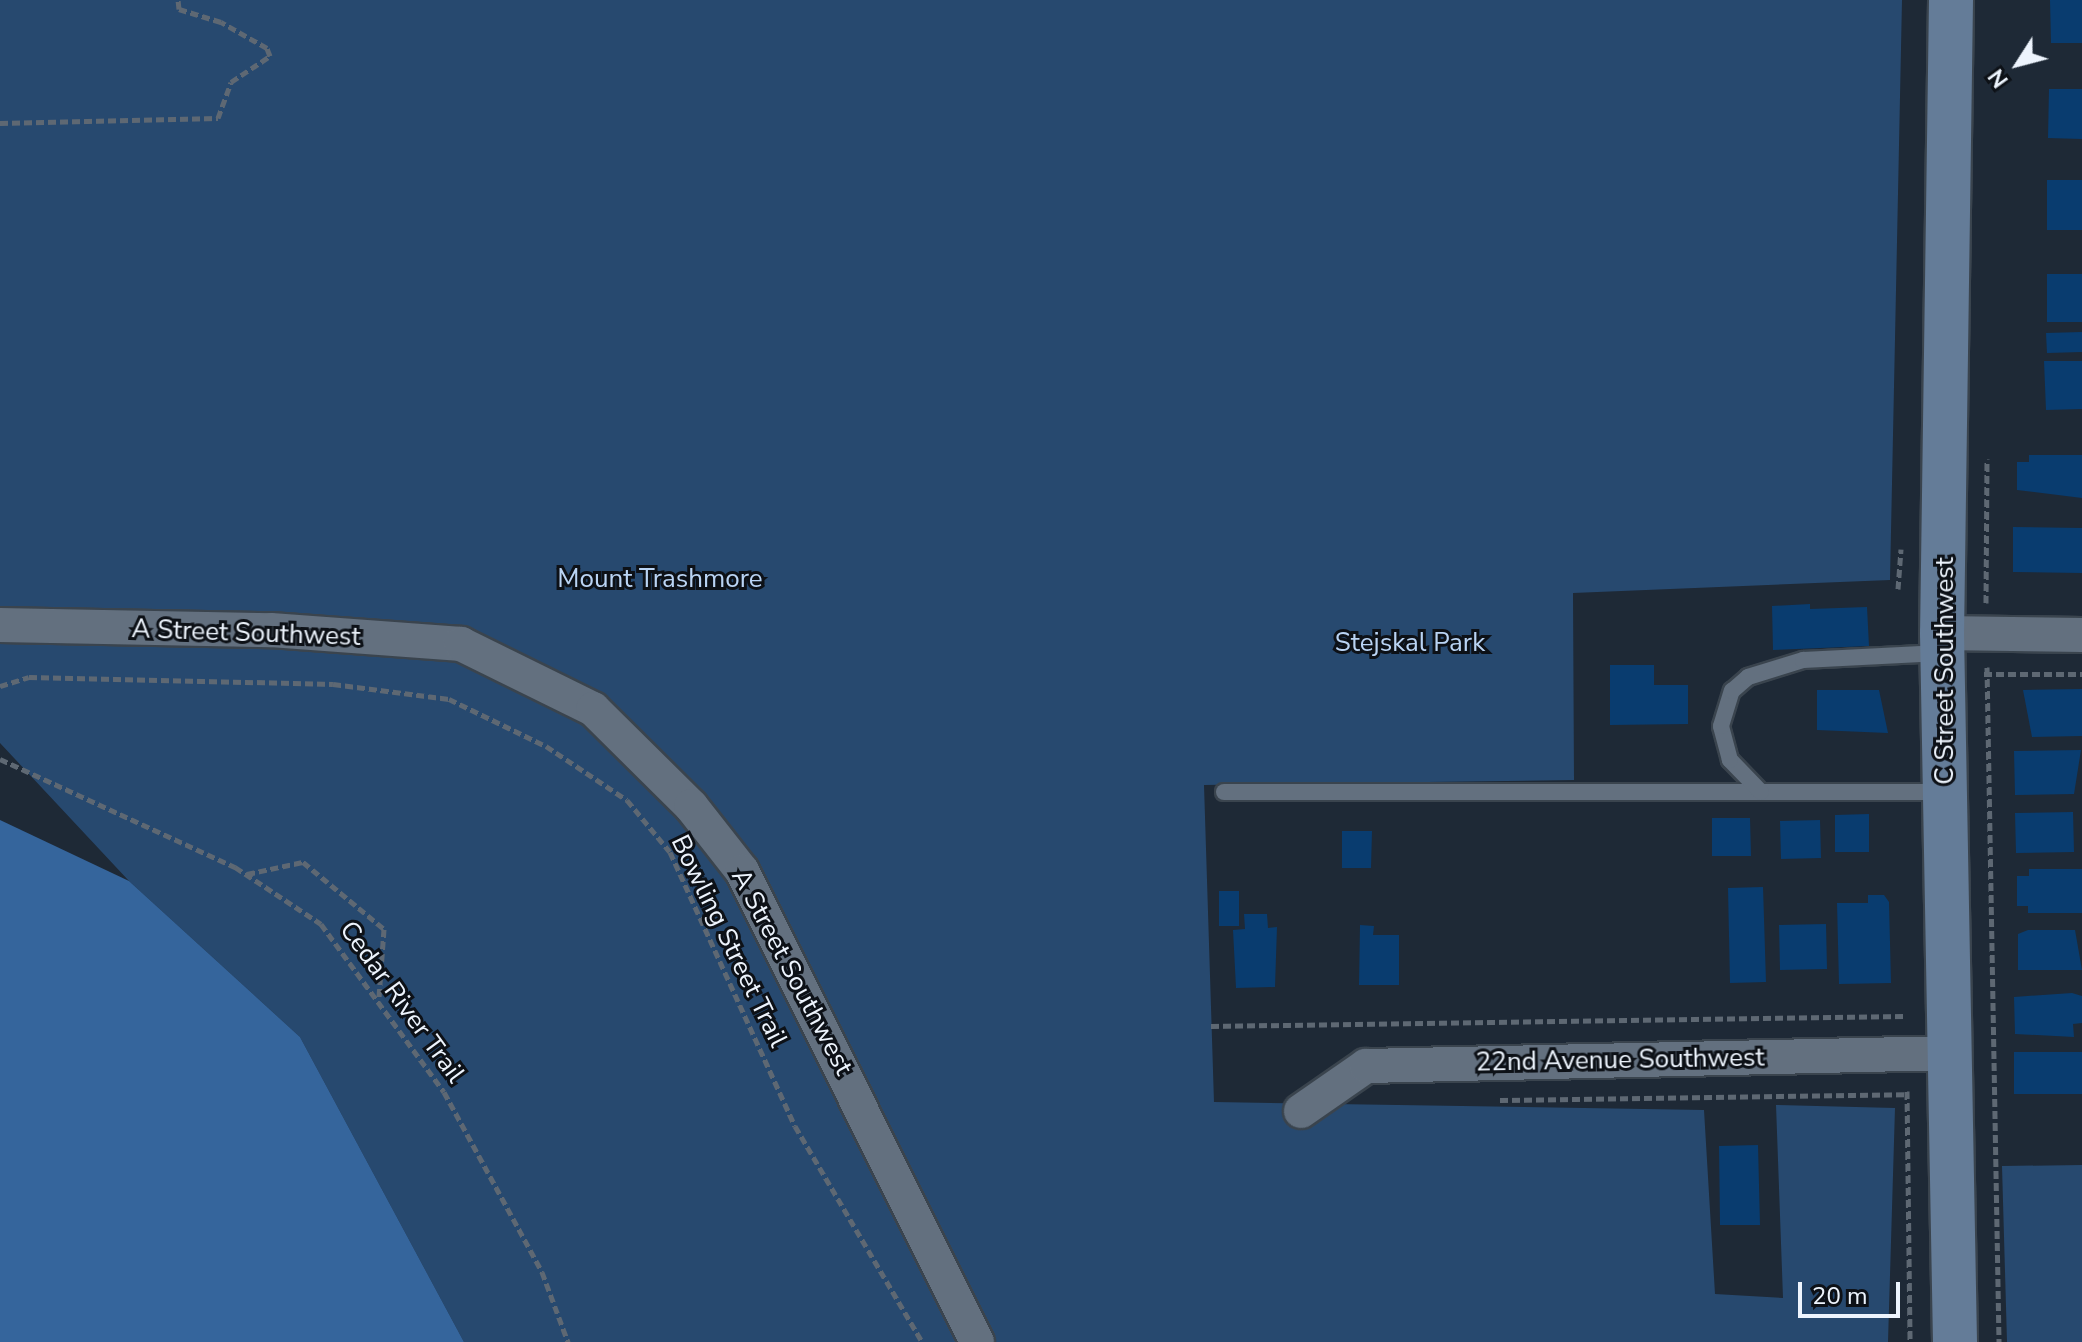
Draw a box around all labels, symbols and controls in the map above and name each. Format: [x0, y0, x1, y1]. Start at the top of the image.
north arrow [1978, 24, 2058, 104]
text: N [1982, 63, 2016, 94]
street label: C Street Southwest [1929, 557, 1961, 785]
park label: Mount Trashmore [557, 563, 763, 595]
street label: A Street Southwest [131, 613, 361, 653]
park label: Stejskal Park [1335, 627, 1485, 659]
street label: Bowling Street Trail [664, 830, 794, 1052]
street label: A Street Southwest [724, 864, 860, 1080]
street label: Cedar River Trail [333, 915, 471, 1089]
street label: 22nd Avenue Southwest [1475, 1042, 1765, 1078]
scale bar [1802, 1266, 1904, 1316]
text: 20 m [1812, 1280, 1868, 1312]

